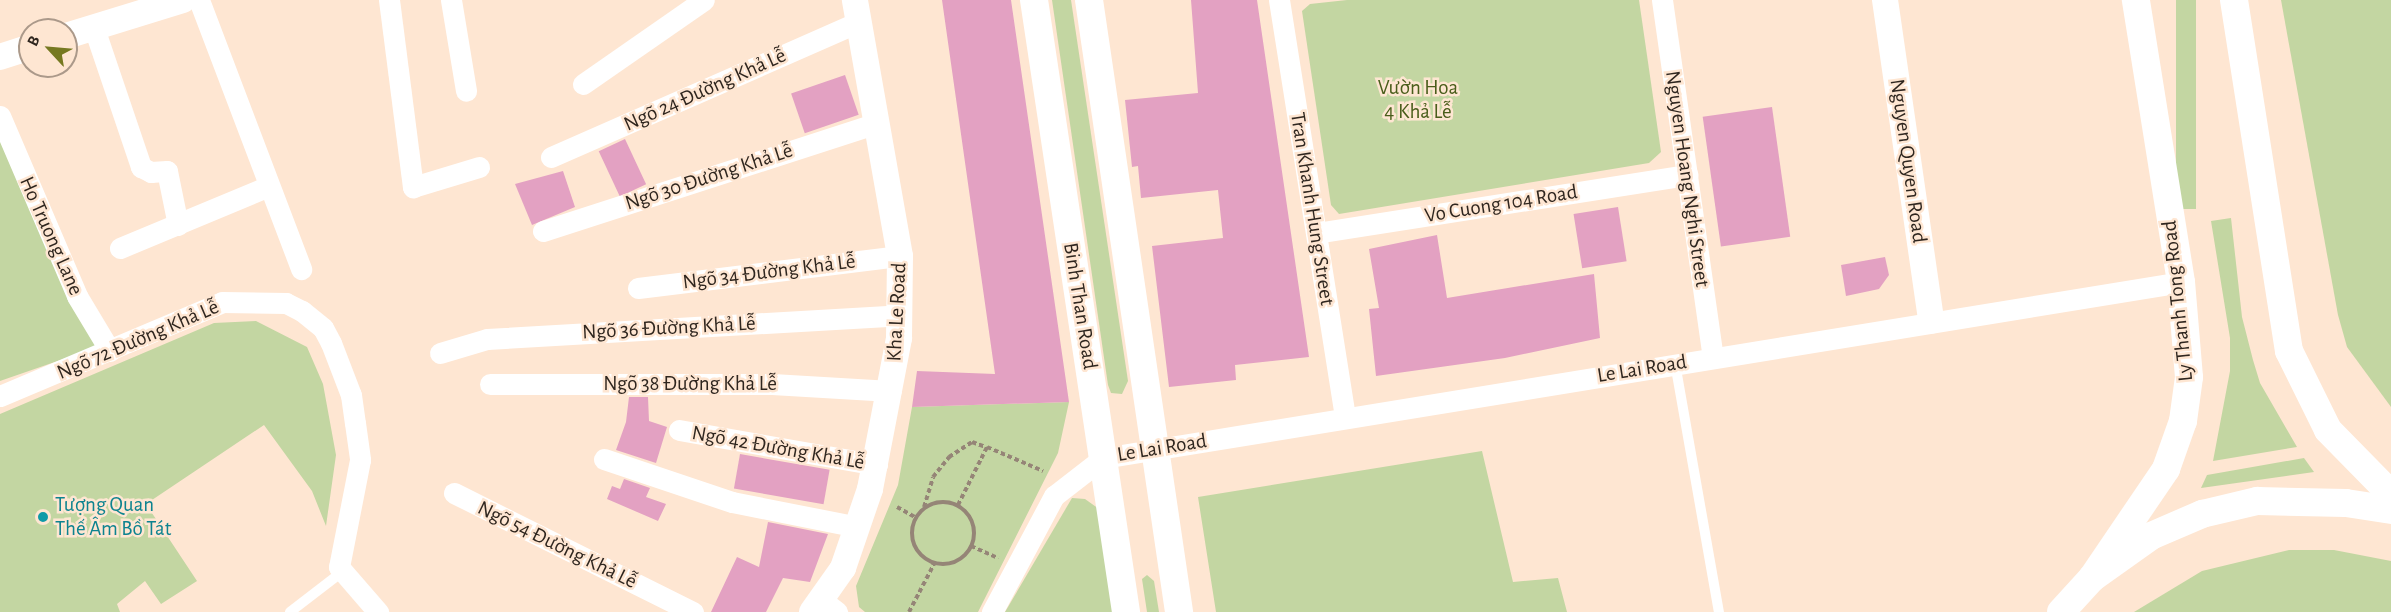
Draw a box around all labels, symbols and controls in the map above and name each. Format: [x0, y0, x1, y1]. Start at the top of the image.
north arrow [18, 18, 78, 78]
text: B [24, 33, 43, 49]
street label: Ngõ 24 Đường Khả Lễ [620, 43, 790, 137]
street label: Nguyen Hoang Nghi Street [1659, 69, 1715, 289]
park label: Vườn Hoa 4 Khả Lễ [1378, 75, 1458, 125]
street label: Nguyen Quyen Road [1884, 77, 1932, 245]
street label: Tran Khanh Hung Street [1284, 111, 1340, 307]
street label: Ngõ 30 Đường Khả Lễ [622, 138, 796, 216]
street label: Ho Truong Lane [14, 173, 88, 299]
street label: Vo Cuong 104 Road [1423, 179, 1579, 229]
street label: Ly Thanh Tong Road [2157, 219, 2199, 383]
street label: Binh Than Road [1058, 241, 1102, 371]
street label: Ngõ 34 Đường Khả Lễ [681, 249, 857, 295]
street label: Kha Le Road [882, 262, 912, 362]
street label: Ngõ 72 Đường Khả Lễ [53, 295, 223, 385]
street label: Ngõ 36 Đường Khả Lễ [582, 311, 756, 345]
street label: Le Lai Road [1595, 349, 1689, 389]
street label: Ngõ 38 Đường Khả Lễ [603, 371, 777, 397]
street label: Ngõ 42 Đường Khả Lễ [690, 420, 866, 476]
street label: Le Lai Road [1115, 428, 1209, 468]
place label: Tượng Quan Thế Âm Bồ Tát [55, 492, 171, 542]
street label: Ngõ 54 Đường Khả Lễ [473, 496, 641, 594]
marker: Tượng Quan Thế Âm Bồ Tát [36, 510, 50, 524]

